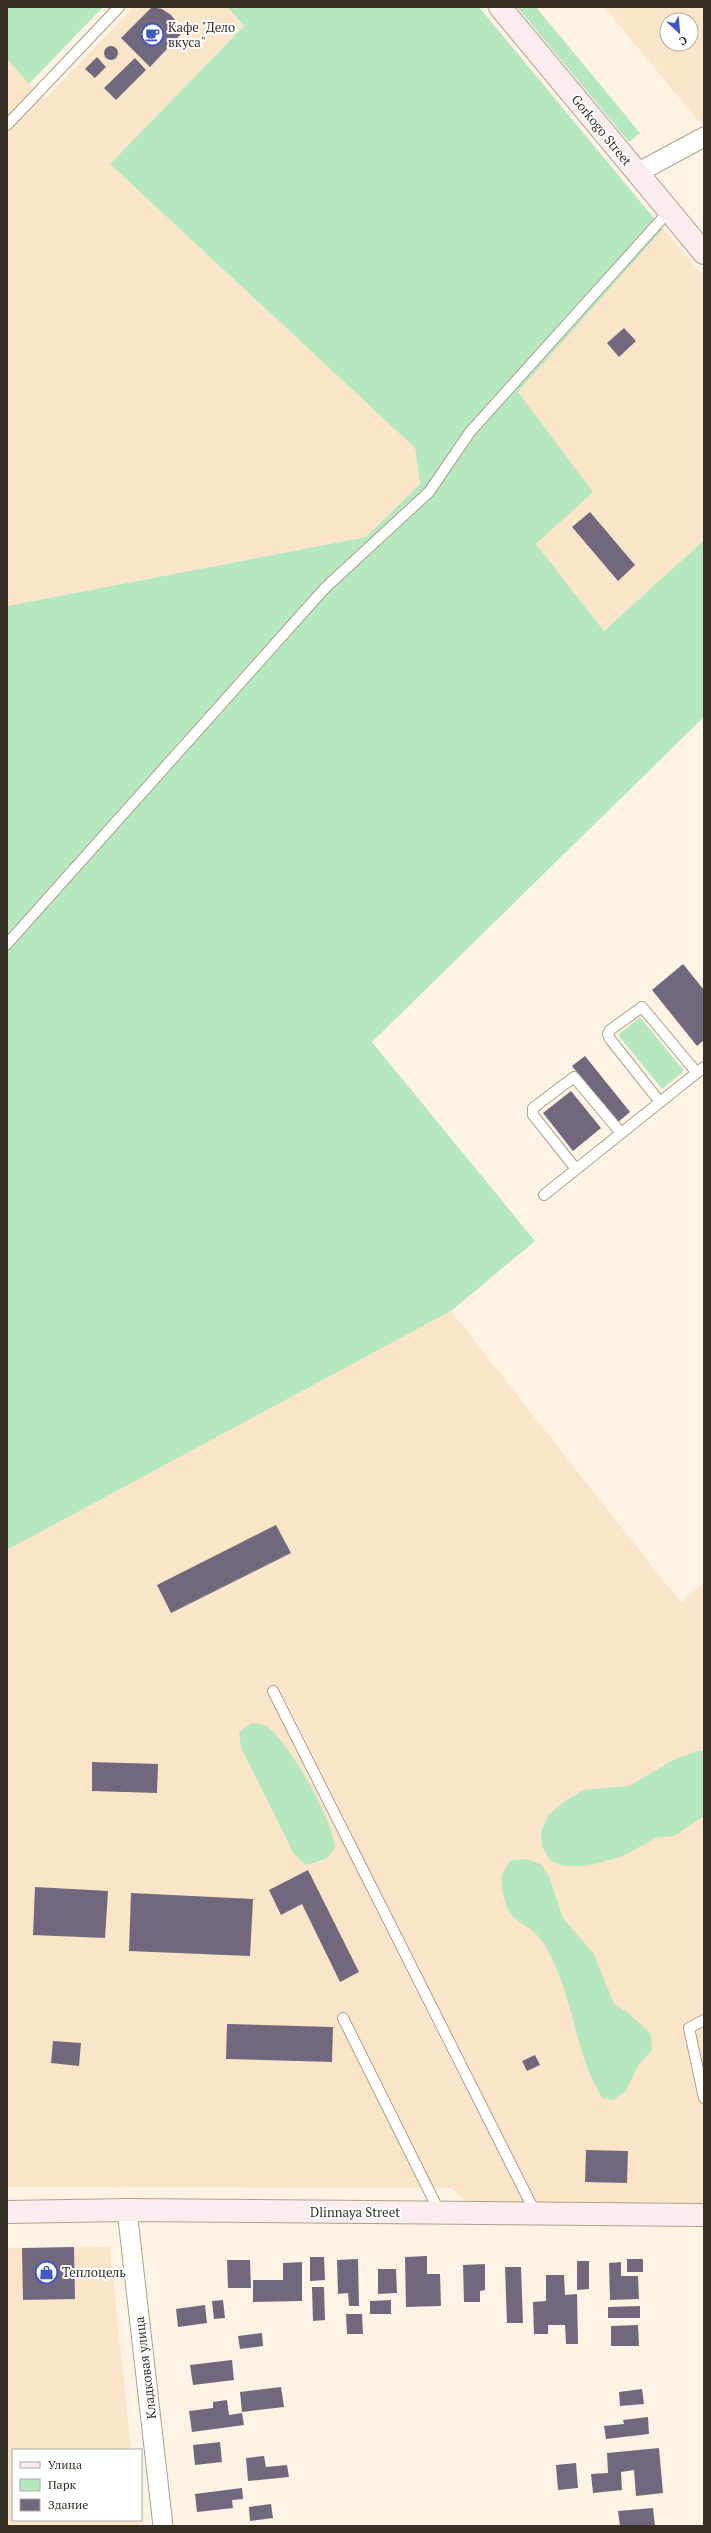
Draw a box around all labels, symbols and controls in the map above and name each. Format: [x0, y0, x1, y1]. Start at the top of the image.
north arrow [659, 12, 699, 52]
place label: Кафе "Дело вкуса" [168, 18, 235, 51]
cafe icon: Кафе "Дело вкуса" [140, 21, 166, 47]
text: С [677, 33, 690, 49]
street label: Gorkogo Street [568, 91, 636, 169]
street label: Dlinnaya Street [310, 2203, 400, 2221]
shop icon: Теплоцель [33, 2259, 59, 2285]
place label: Теплоцель [62, 2263, 126, 2281]
street label: Кладковая улица [130, 2315, 160, 2420]
legend [12, 2449, 142, 2521]
text: Улица [48, 2457, 82, 2472]
text: Парк [48, 2477, 76, 2492]
text: Здание [48, 2497, 88, 2512]

